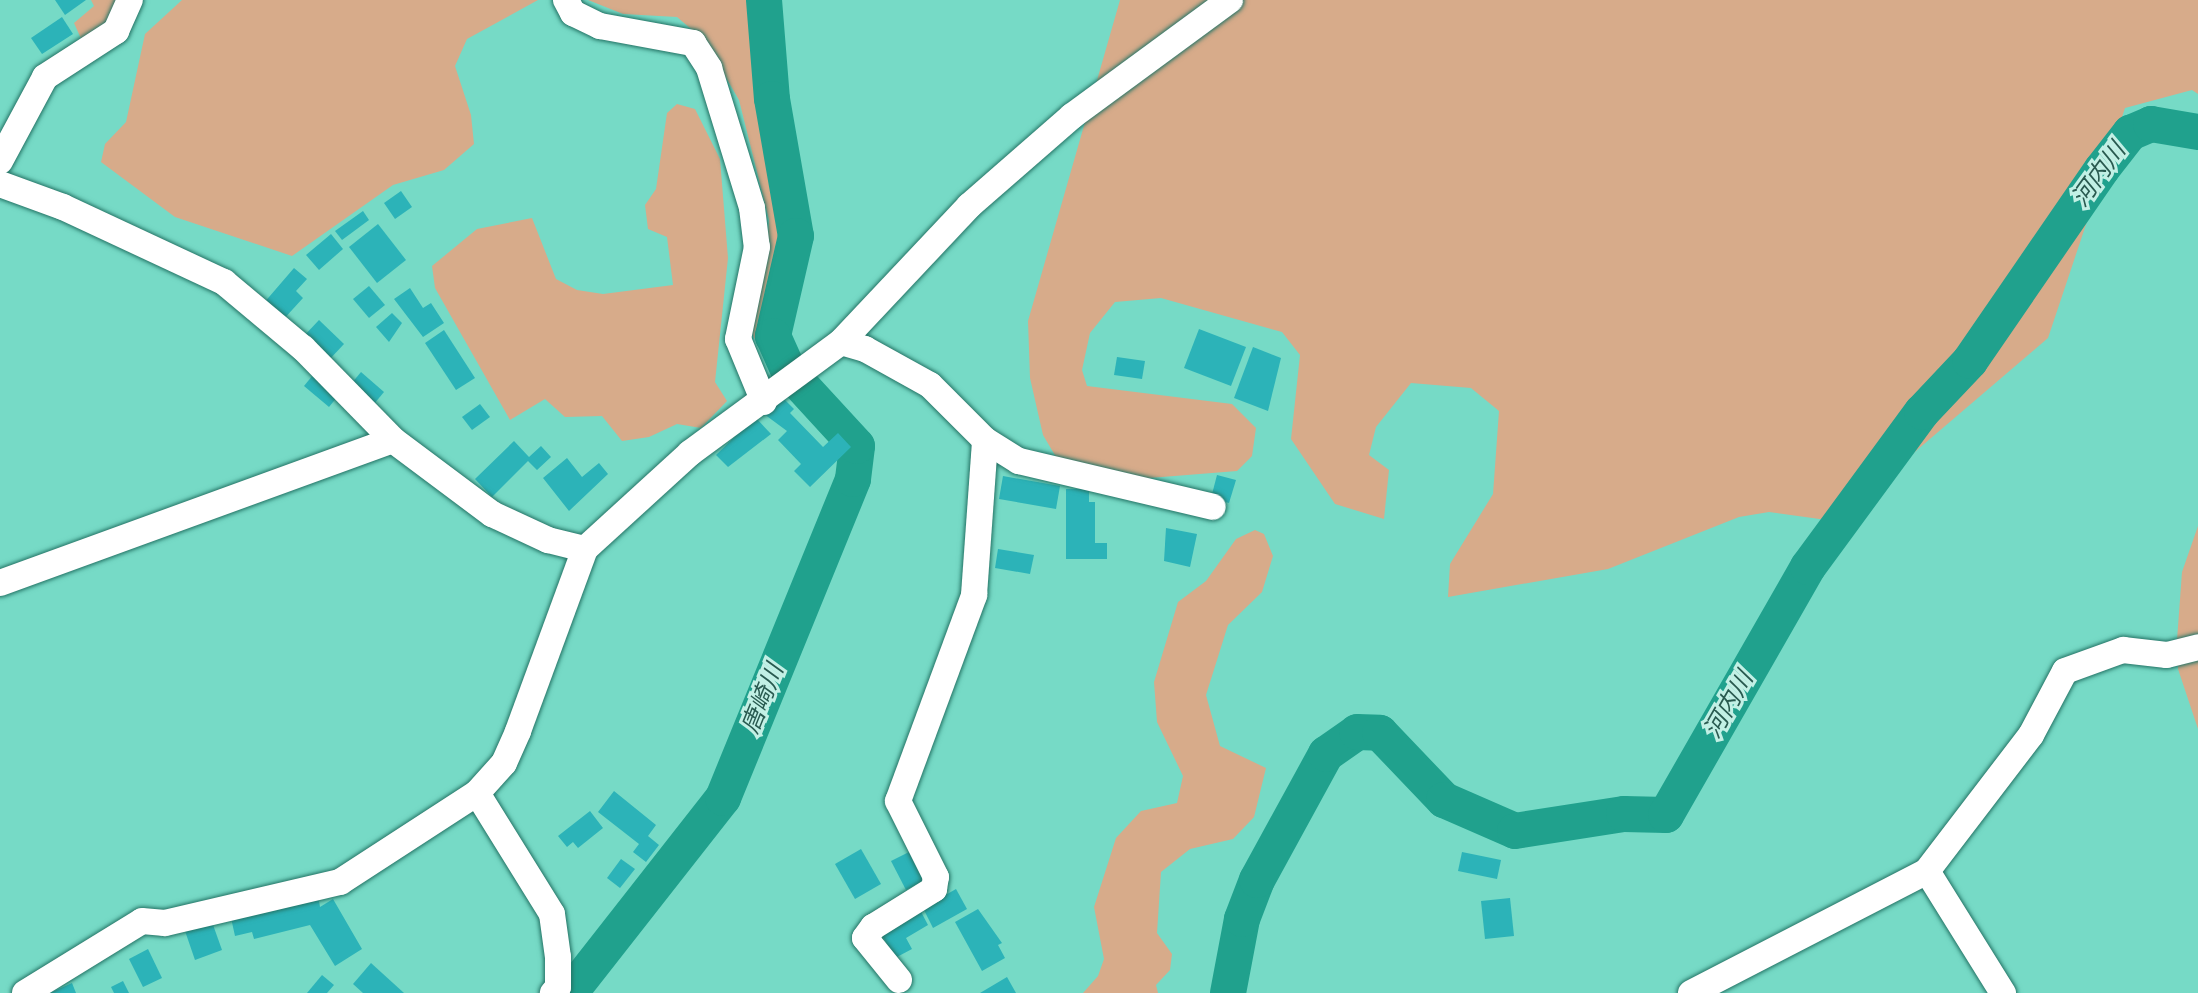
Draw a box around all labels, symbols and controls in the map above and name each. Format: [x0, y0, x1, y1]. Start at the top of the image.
water label: 河内川 [2066, 137, 2132, 213]
water label: 唐崎川 [736, 660, 790, 738]
water label: 河内川 [1699, 667, 1759, 743]

